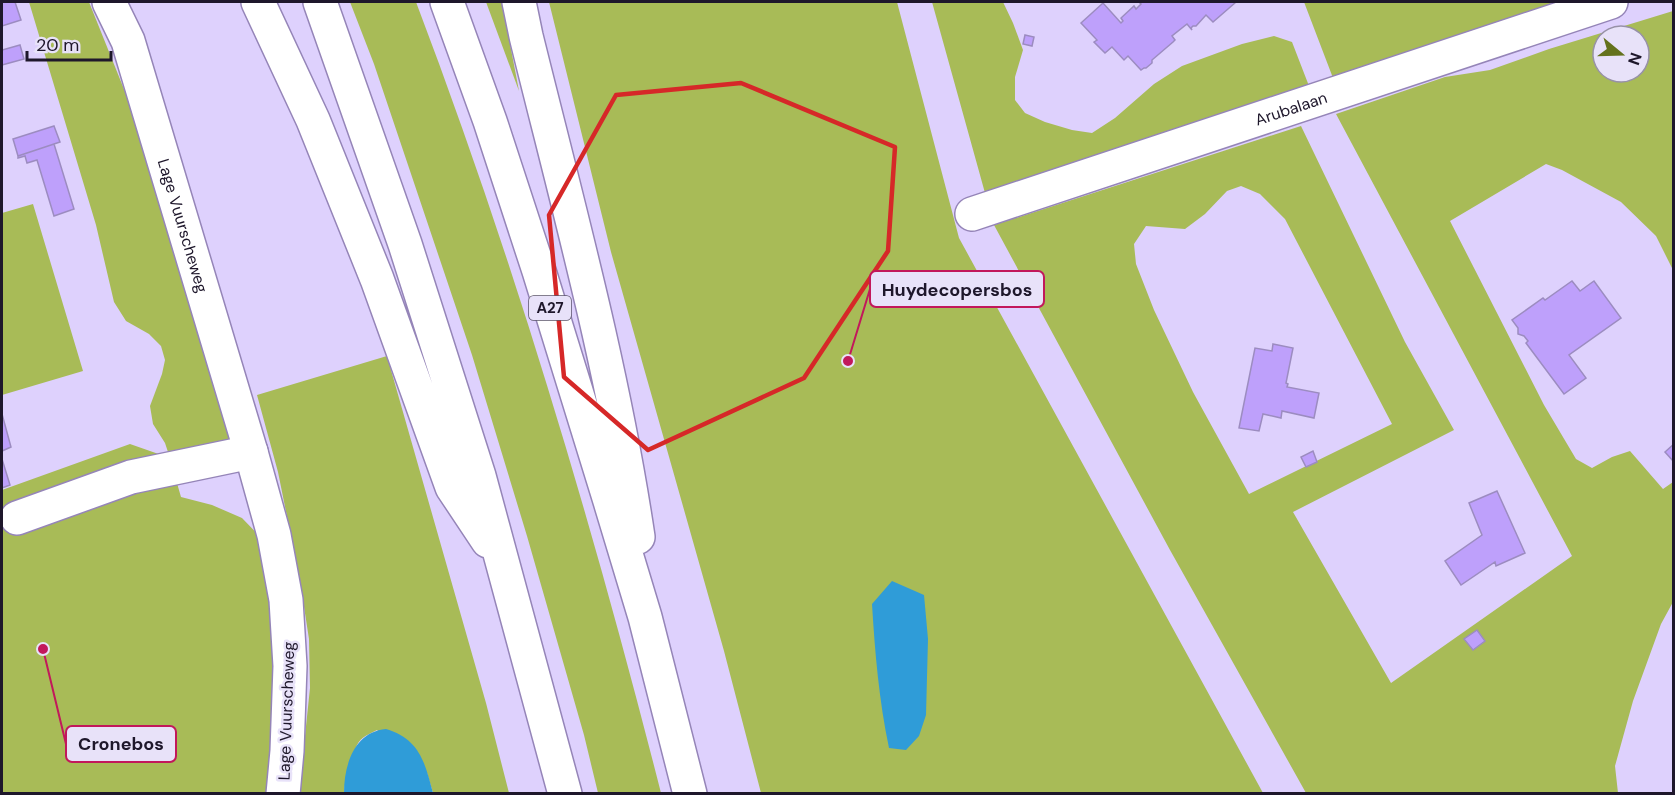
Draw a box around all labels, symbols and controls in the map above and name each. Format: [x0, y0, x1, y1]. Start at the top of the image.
scale bar [27, 24, 111, 62]
north arrow [1591, 24, 1651, 84]
text: 20 m [36, 33, 79, 57]
text: N [1623, 50, 1647, 68]
street label: Arubalaan [1252, 87, 1330, 130]
street label: Lage Vuurscheweg [153, 156, 213, 295]
callout: Huydecopersbos [870, 271, 1044, 307]
text: Huydecopersbos [882, 278, 1032, 302]
road number: A27 [529, 296, 571, 320]
street label: Lage Vuurscheweg [274, 641, 299, 781]
callout: Cronebos [66, 726, 176, 762]
text: Cronebos [78, 732, 164, 756]

